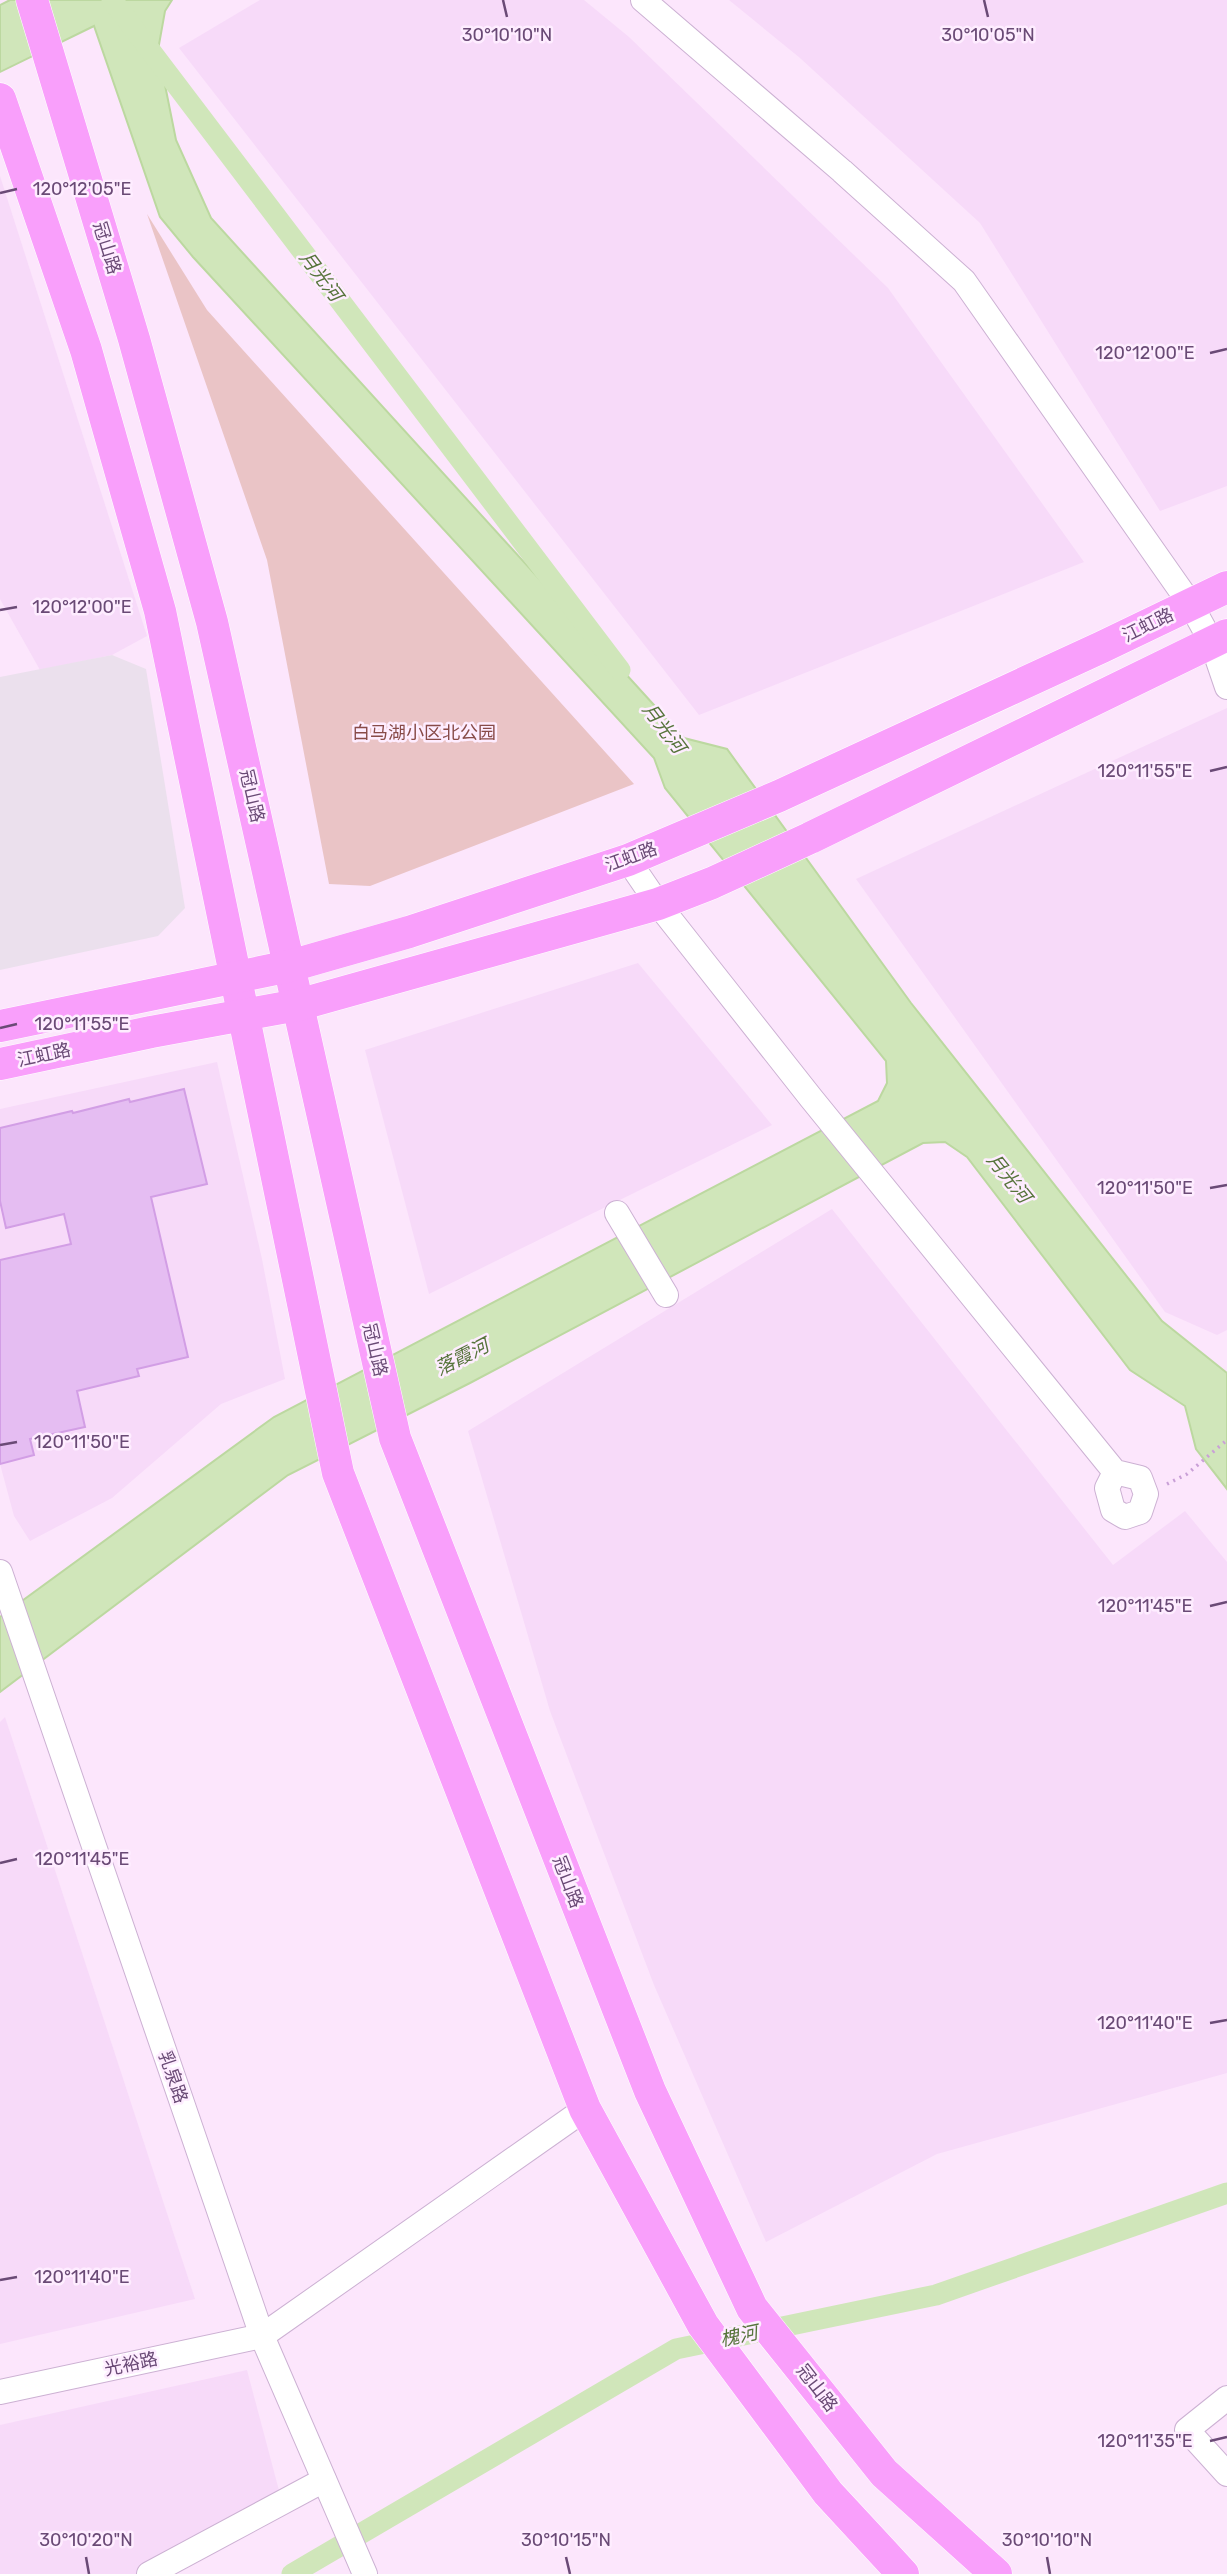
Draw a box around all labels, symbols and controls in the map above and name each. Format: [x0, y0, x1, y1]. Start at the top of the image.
text: 30°10'10"N [462, 24, 552, 46]
text: 30°10'05"N [941, 24, 1035, 46]
text: 120°12'05"E [33, 178, 131, 200]
street label: 冠山路 [89, 219, 125, 277]
water label: 月光河 [295, 246, 350, 309]
text: 120°12'00"E [1095, 342, 1195, 364]
text: 120°12'00"E [32, 596, 132, 618]
street label: 江虹路 [1119, 603, 1177, 647]
water label: 月光河 [638, 698, 693, 761]
park label: 白马湖小区北公园 [352, 722, 496, 744]
text: 120°11'55"E [1097, 760, 1193, 782]
street label: 冠山路 [235, 767, 269, 825]
street label: 江虹路 [602, 837, 660, 877]
text: 120°11'55"E [34, 1013, 130, 1035]
street label: 江虹路 [15, 1039, 73, 1071]
water label: 月光河 [982, 1149, 1038, 1210]
text: 120°11'50"E [1097, 1177, 1193, 1199]
street label: 冠山路 [358, 1321, 392, 1379]
water label: 落霞河 [431, 1332, 496, 1380]
text: 120°11'50"E [34, 1431, 130, 1453]
text: 120°11'45"E [1098, 1595, 1192, 1617]
text: 120°11'45"E [35, 1848, 129, 1870]
street label: 冠山路 [548, 1853, 588, 1911]
text: 120°11'40"E [1097, 2012, 1193, 2034]
street label: 乳泉路 [154, 2048, 192, 2106]
text: 120°11'40"E [34, 2266, 130, 2288]
water label: 槐河 [718, 2320, 764, 2351]
street label: 光裕路 [102, 2348, 160, 2380]
street label: 冠山路 [792, 2360, 842, 2416]
text: 120°11'35"E [1097, 2430, 1193, 2452]
text: 30°10'20"N [39, 2529, 133, 2551]
text: 30°10'15"N [521, 2529, 611, 2551]
text: 30°10'10"N [1002, 2529, 1092, 2551]

